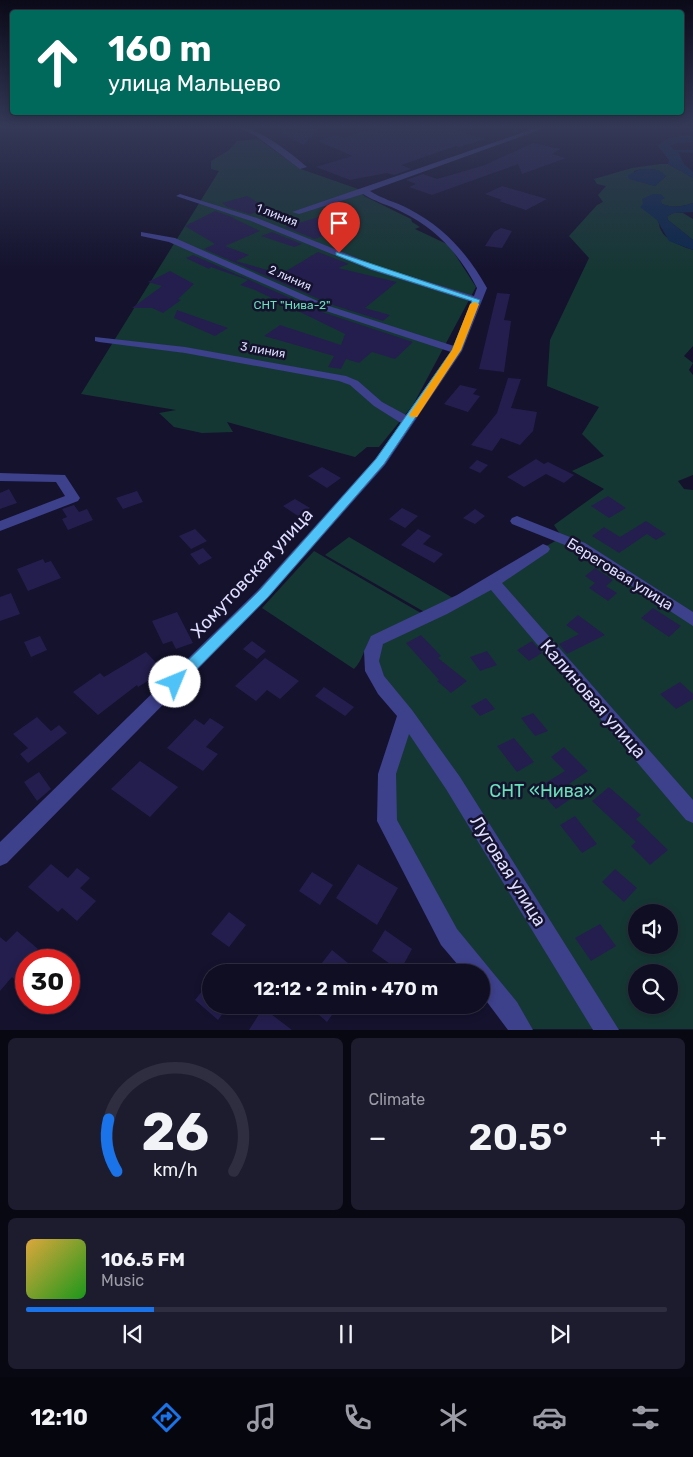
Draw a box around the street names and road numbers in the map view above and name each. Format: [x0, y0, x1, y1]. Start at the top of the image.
street label: 1 линия [254, 201, 300, 229]
street label: 2 линия [266, 262, 314, 294]
street label: 3 линия [239, 339, 287, 361]
street label: Хомутовская улица [186, 504, 318, 642]
street label: Береговая улица [564, 534, 676, 614]
street label: Калиновая улица [535, 635, 651, 763]
street label: Луговая улица [465, 812, 551, 930]

